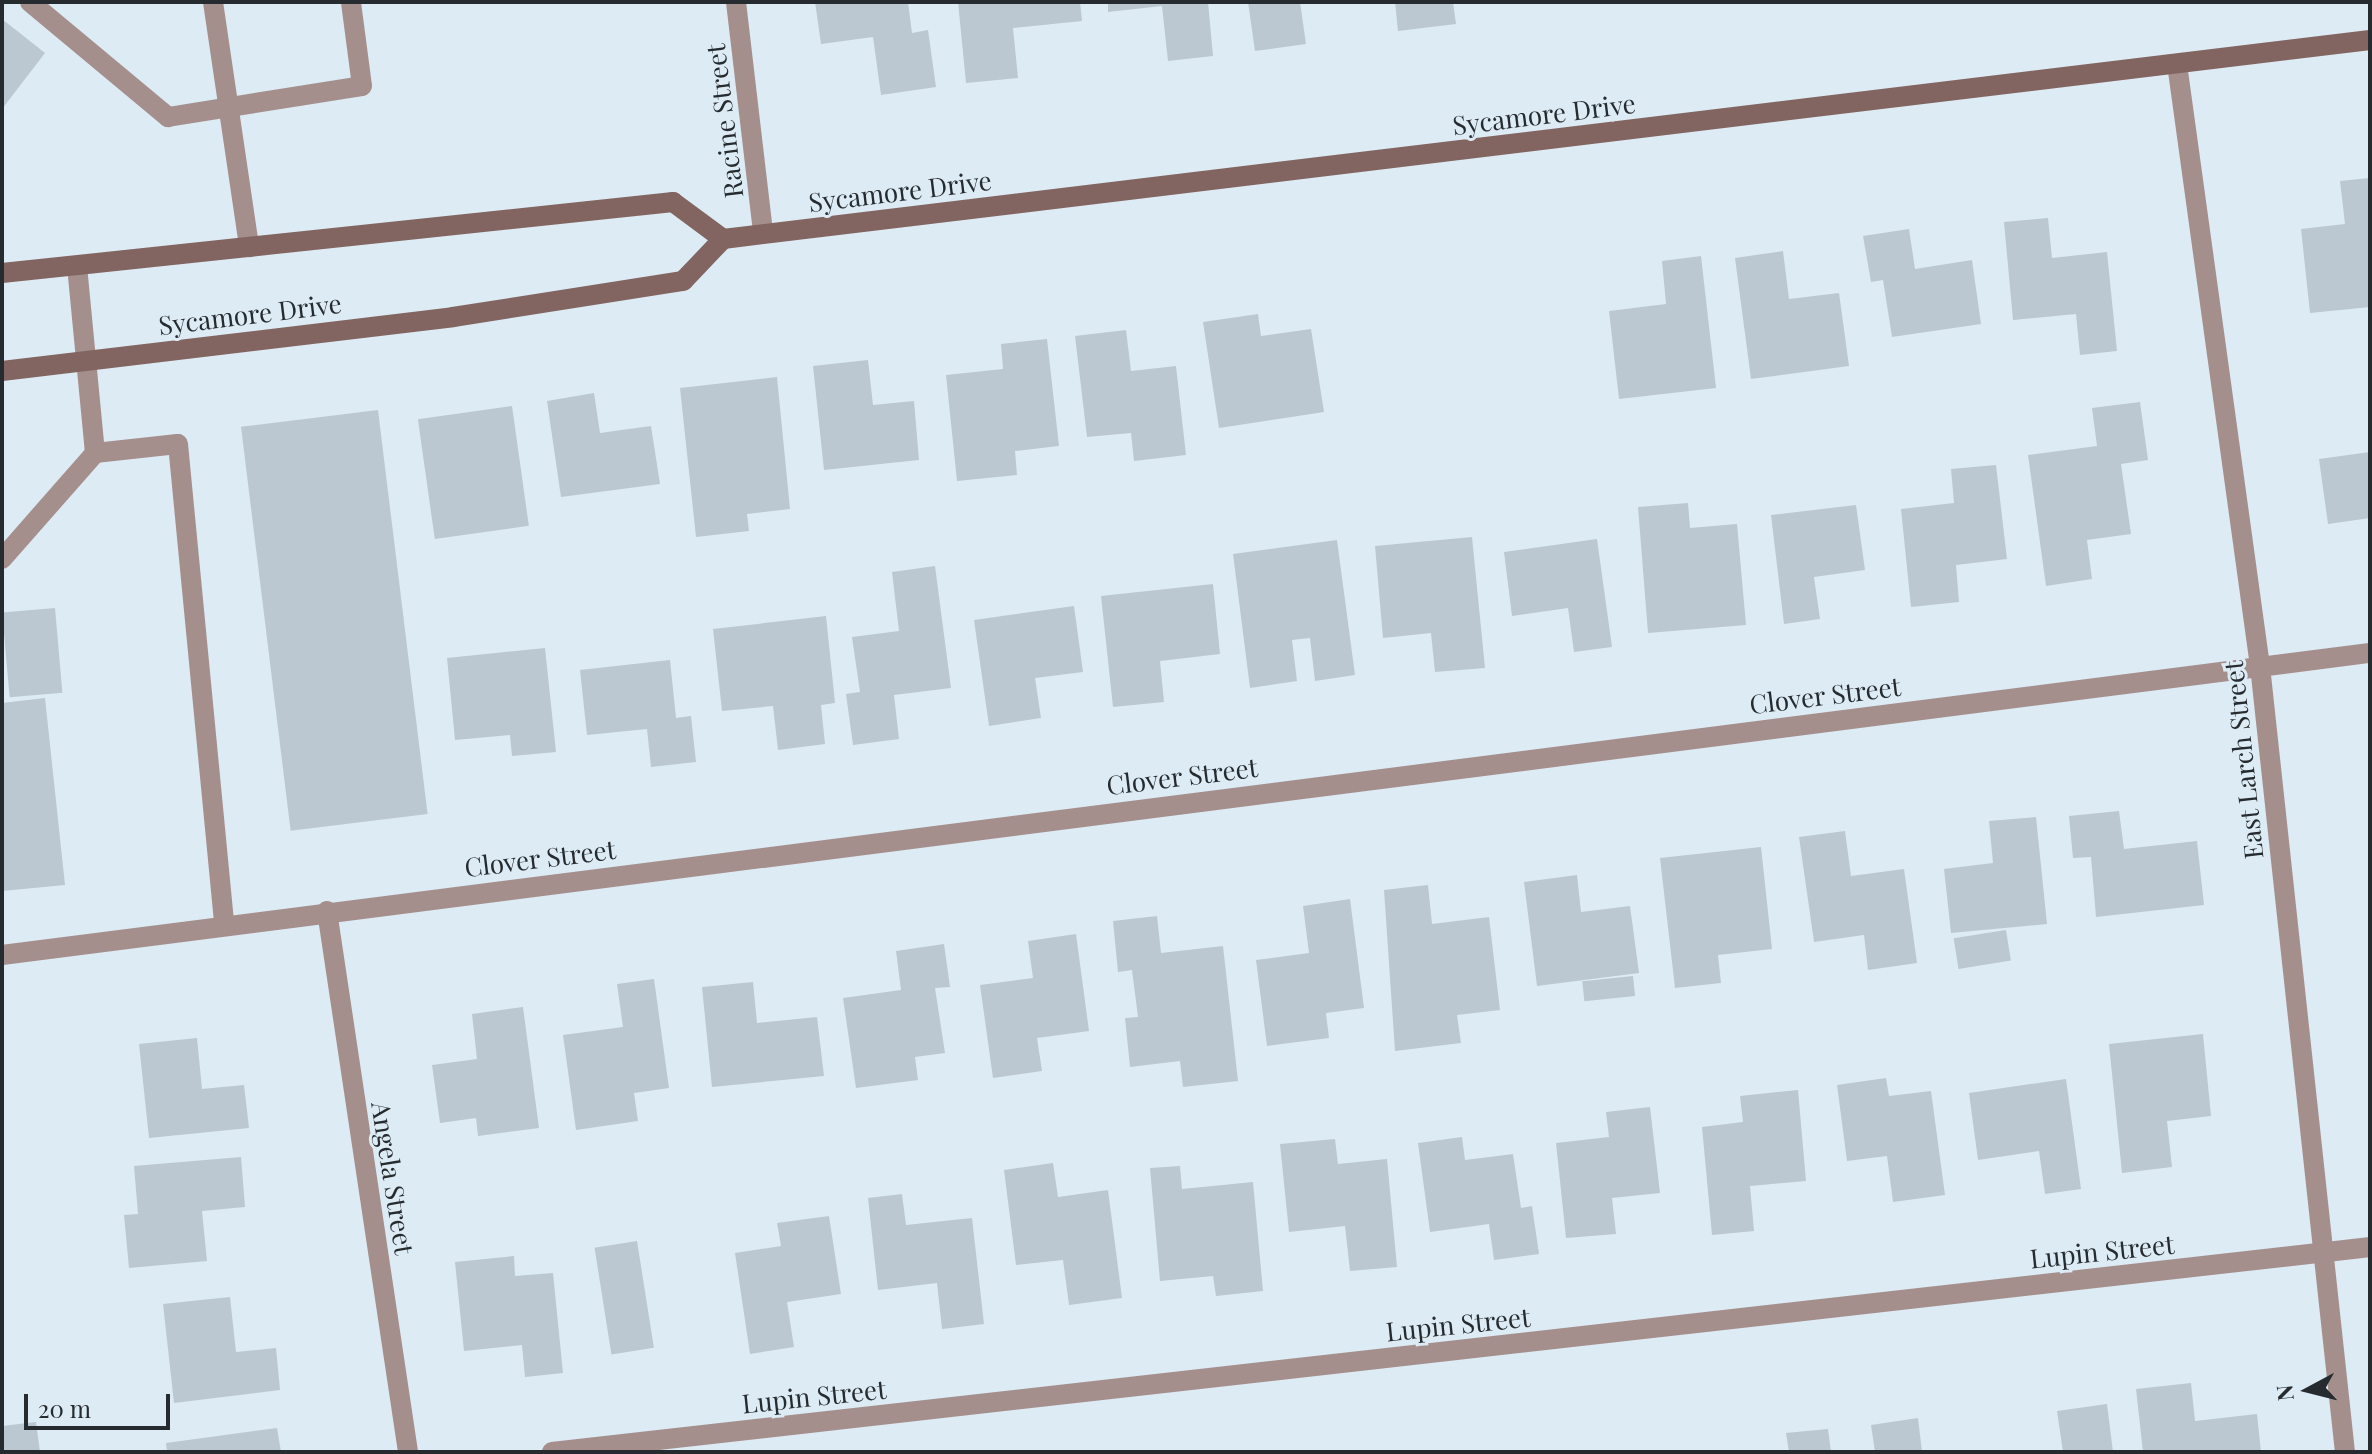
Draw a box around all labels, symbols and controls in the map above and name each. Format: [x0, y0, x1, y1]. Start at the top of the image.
street label: Racine Street [699, 42, 749, 200]
street label: Sycamore Drive [1451, 87, 1637, 141]
street label: Sycamore Drive [807, 164, 993, 218]
street label: Sycamore Drive [157, 287, 343, 341]
street label: East Larch Street [2217, 659, 2269, 861]
street label: Clover Street [1747, 670, 1903, 720]
street label: Clover Street [1104, 751, 1260, 801]
street label: Clover Street [462, 833, 618, 883]
street label: Angela Street [365, 1099, 421, 1257]
street label: Lupin Street [2028, 1228, 2176, 1274]
street label: Lupin Street [1384, 1301, 1532, 1347]
north arrow [2268, 1350, 2348, 1430]
street label: Lupin Street [740, 1373, 888, 1419]
scale bar [28, 1378, 174, 1428]
text: N [2268, 1383, 2300, 1403]
text: 20 m [38, 1392, 91, 1424]

